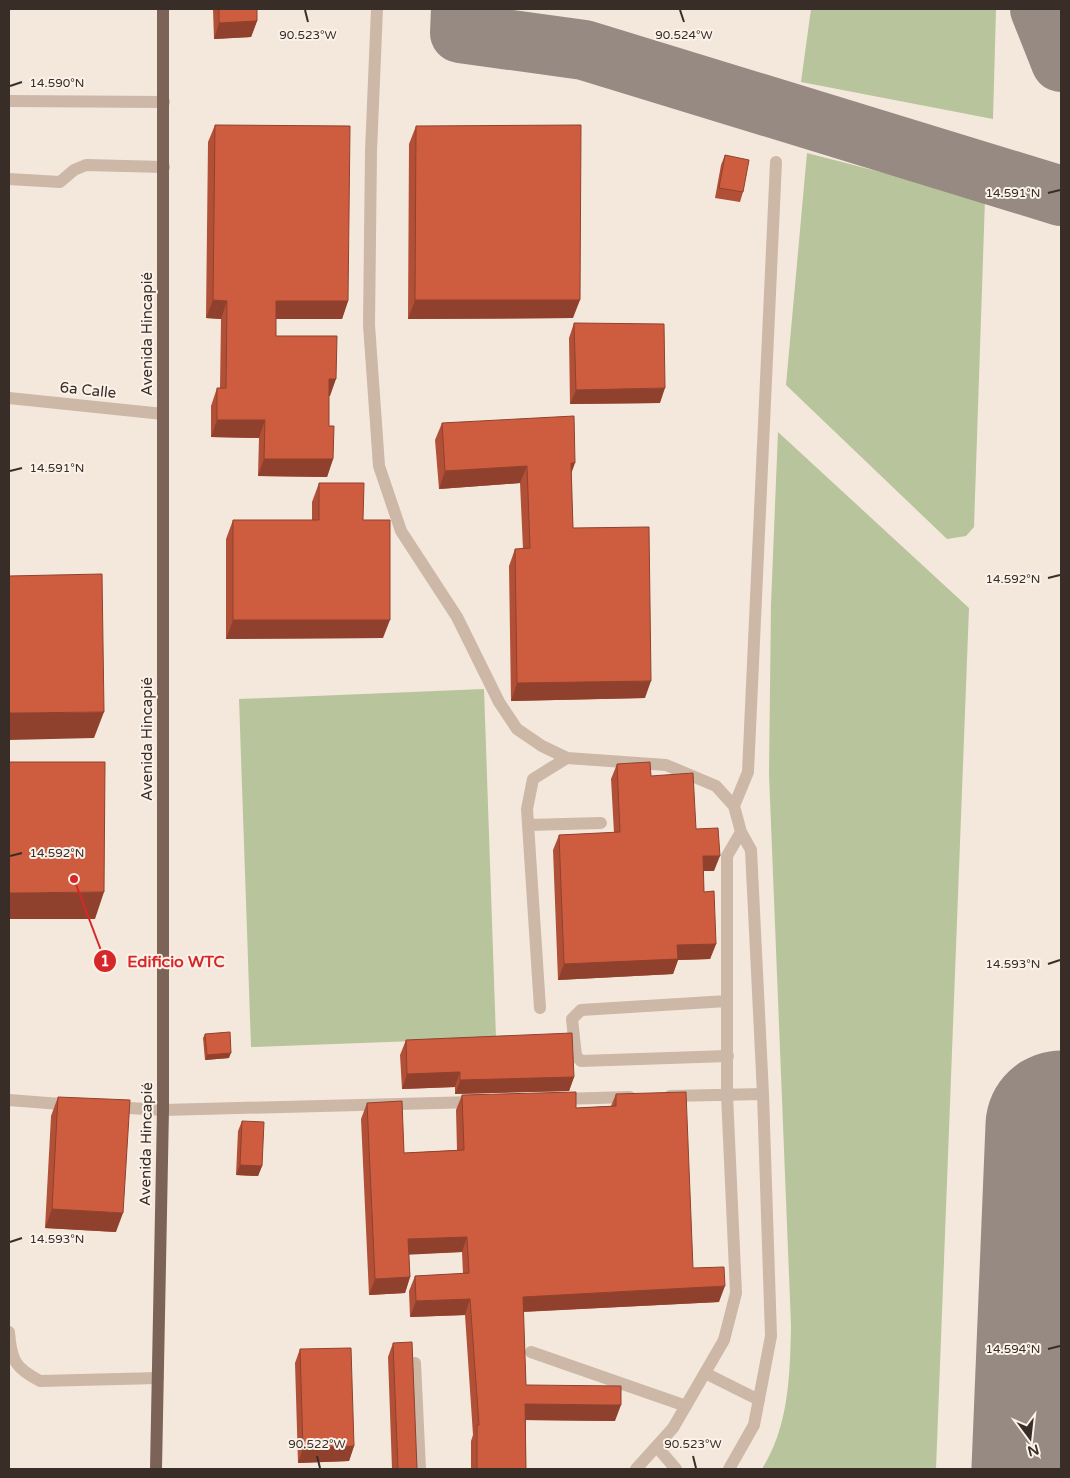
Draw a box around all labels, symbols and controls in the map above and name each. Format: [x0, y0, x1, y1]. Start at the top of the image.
text: 90.523°W [279, 28, 337, 42]
text: 90.524°W [655, 28, 713, 42]
text: 14.590°N [30, 76, 84, 90]
text: 14.591°N [986, 186, 1040, 200]
street label: Avenida Hincapié [138, 272, 156, 396]
street label: 6a Calle [59, 378, 117, 402]
text: 14.591°N [30, 461, 84, 475]
text: 14.592°N [986, 572, 1040, 586]
street label: Avenida Hincapié [138, 677, 156, 801]
text: 14.592°N [30, 846, 84, 860]
callout: Edificio WTC [93, 946, 235, 977]
text: 1 [100, 952, 110, 970]
text: Edificio WTC [127, 952, 225, 972]
text: 14.593°N [986, 957, 1040, 971]
street label: Avenida Hincapié [136, 1082, 156, 1206]
text: 14.593°N [30, 1232, 84, 1246]
text: 14.594°N [986, 1342, 1040, 1356]
north arrow [1005, 1413, 1055, 1463]
text: 90.522°W [288, 1437, 346, 1451]
text: 90.523°W [664, 1437, 722, 1451]
text: N [1026, 1440, 1041, 1460]

